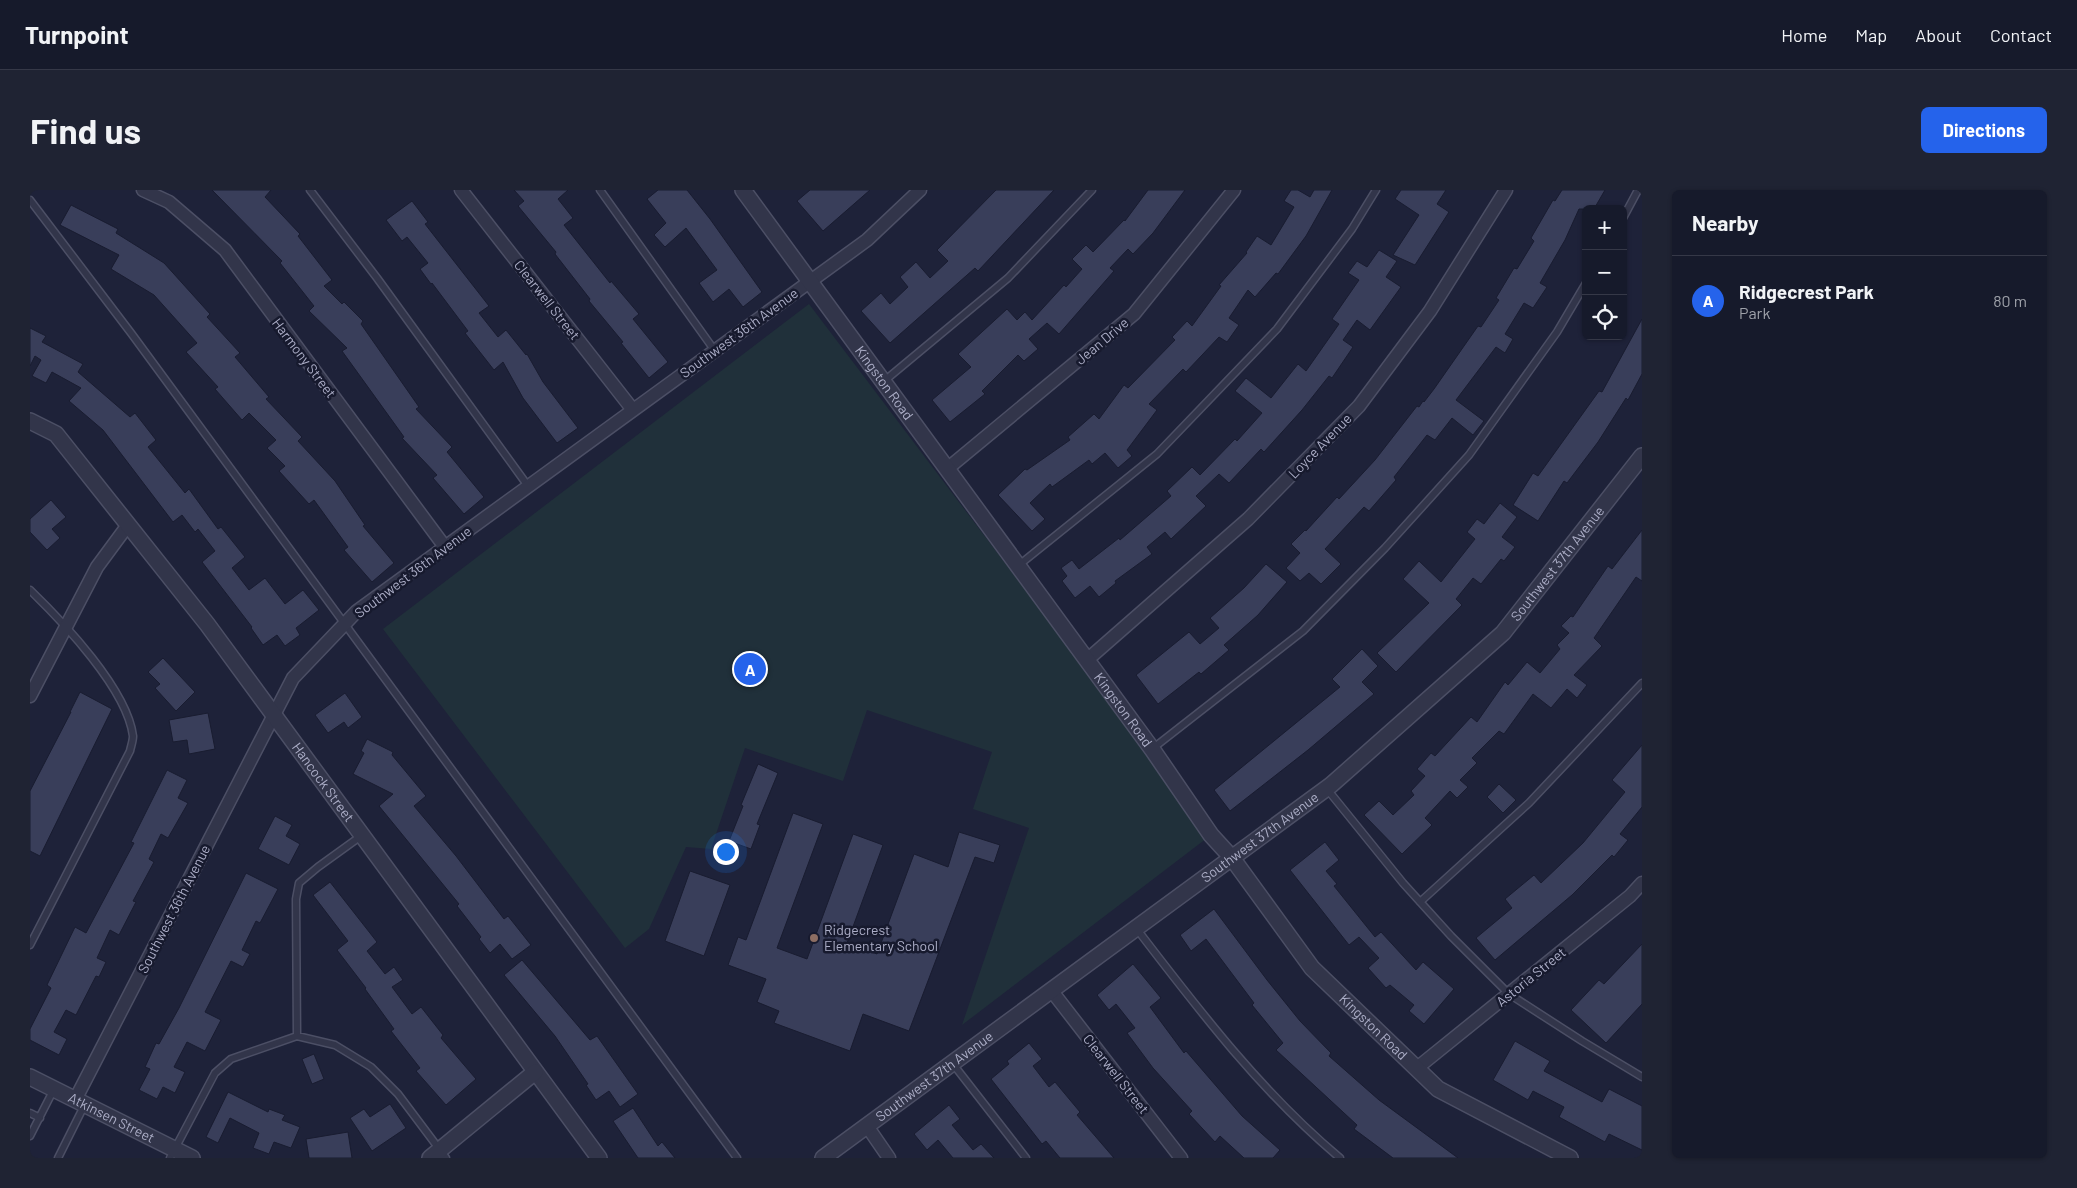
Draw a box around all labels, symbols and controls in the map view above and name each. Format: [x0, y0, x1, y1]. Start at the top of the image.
text: Turnpoint [25, 20, 129, 49]
text: Home [1781, 24, 1827, 46]
text: Map [1855, 24, 1887, 46]
text: About [1915, 24, 1962, 46]
text: Contact [1990, 24, 2052, 46]
button: Directions [1921, 107, 2047, 153]
text: Find us [30, 109, 141, 151]
map controls [1582, 205, 1627, 340]
button: + [1582, 205, 1627, 250]
text: Nearby [1692, 210, 1758, 235]
button: − [1582, 250, 1627, 295]
street label: Clearwell Street [511, 256, 584, 343]
text: Ridgecrest Park [1739, 280, 1874, 303]
street label: Southwest 36th Avenue [676, 284, 801, 381]
text: A [1703, 291, 1713, 310]
text: 80 m [1993, 291, 2027, 310]
button: locate [1582, 295, 1627, 340]
text: Park [1739, 303, 1770, 322]
street label: Jean Drive [1072, 313, 1132, 368]
street label: Harmony Street [269, 314, 340, 401]
street label: Kingston Road [852, 342, 917, 423]
street label: Loyce Avenue [1285, 410, 1355, 482]
street label: Southwest 37th Avenue [1507, 502, 1608, 624]
street label: Southwest 36th Avenue [351, 522, 475, 621]
pin: A [734, 650, 766, 688]
street label: Kingston Road [1091, 669, 1156, 750]
street label: Hancock Street [289, 739, 358, 825]
street label: Southwest 37th Avenue [1197, 788, 1322, 886]
your location [713, 839, 739, 865]
street label: Southwest 36th Avenue [134, 842, 213, 976]
place label: Ridgecrest Elementary School [824, 921, 938, 954]
marker: Ridgecrest Elementary School [808, 932, 820, 944]
street label: Astoria Street [1492, 943, 1569, 1010]
street label: Kingston Road [1336, 990, 1411, 1063]
street label: Southwest 37th Avenue [872, 1027, 996, 1125]
street label: Clearwell Street [1080, 1030, 1153, 1117]
street label: Atkinsen Street [66, 1089, 158, 1146]

